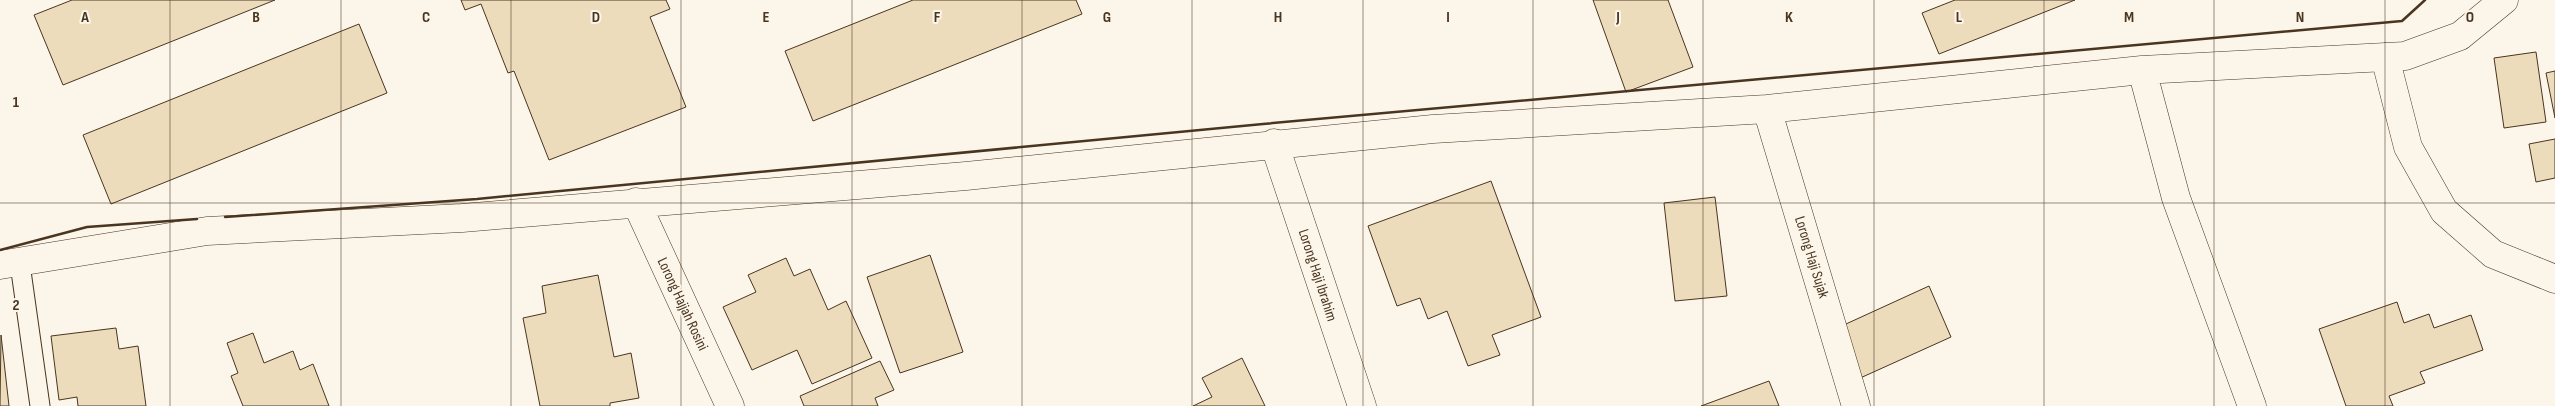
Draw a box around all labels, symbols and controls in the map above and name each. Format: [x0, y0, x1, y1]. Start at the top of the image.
text: A [80, 8, 89, 27]
text: B [252, 8, 260, 27]
text: C [422, 8, 430, 27]
text: D [592, 8, 600, 27]
text: E [763, 8, 770, 27]
text: F [934, 8, 941, 27]
text: G [1103, 8, 1111, 27]
text: H [1274, 8, 1282, 27]
text: I [1446, 8, 1450, 27]
text: J [1615, 8, 1620, 27]
text: K [1785, 8, 1793, 27]
text: L [1956, 8, 1963, 27]
text: M [2124, 8, 2134, 27]
text: N [2296, 8, 2304, 27]
text: O [2466, 8, 2474, 27]
text: 1 [13, 93, 20, 112]
street label: Lorong Haji Sujak [1790, 214, 1833, 301]
street label: Lorong Haji Ibrahim [1294, 227, 1341, 324]
street label: Lorong Hajjah Rosini [653, 255, 712, 354]
text: 2 [12, 296, 20, 315]

